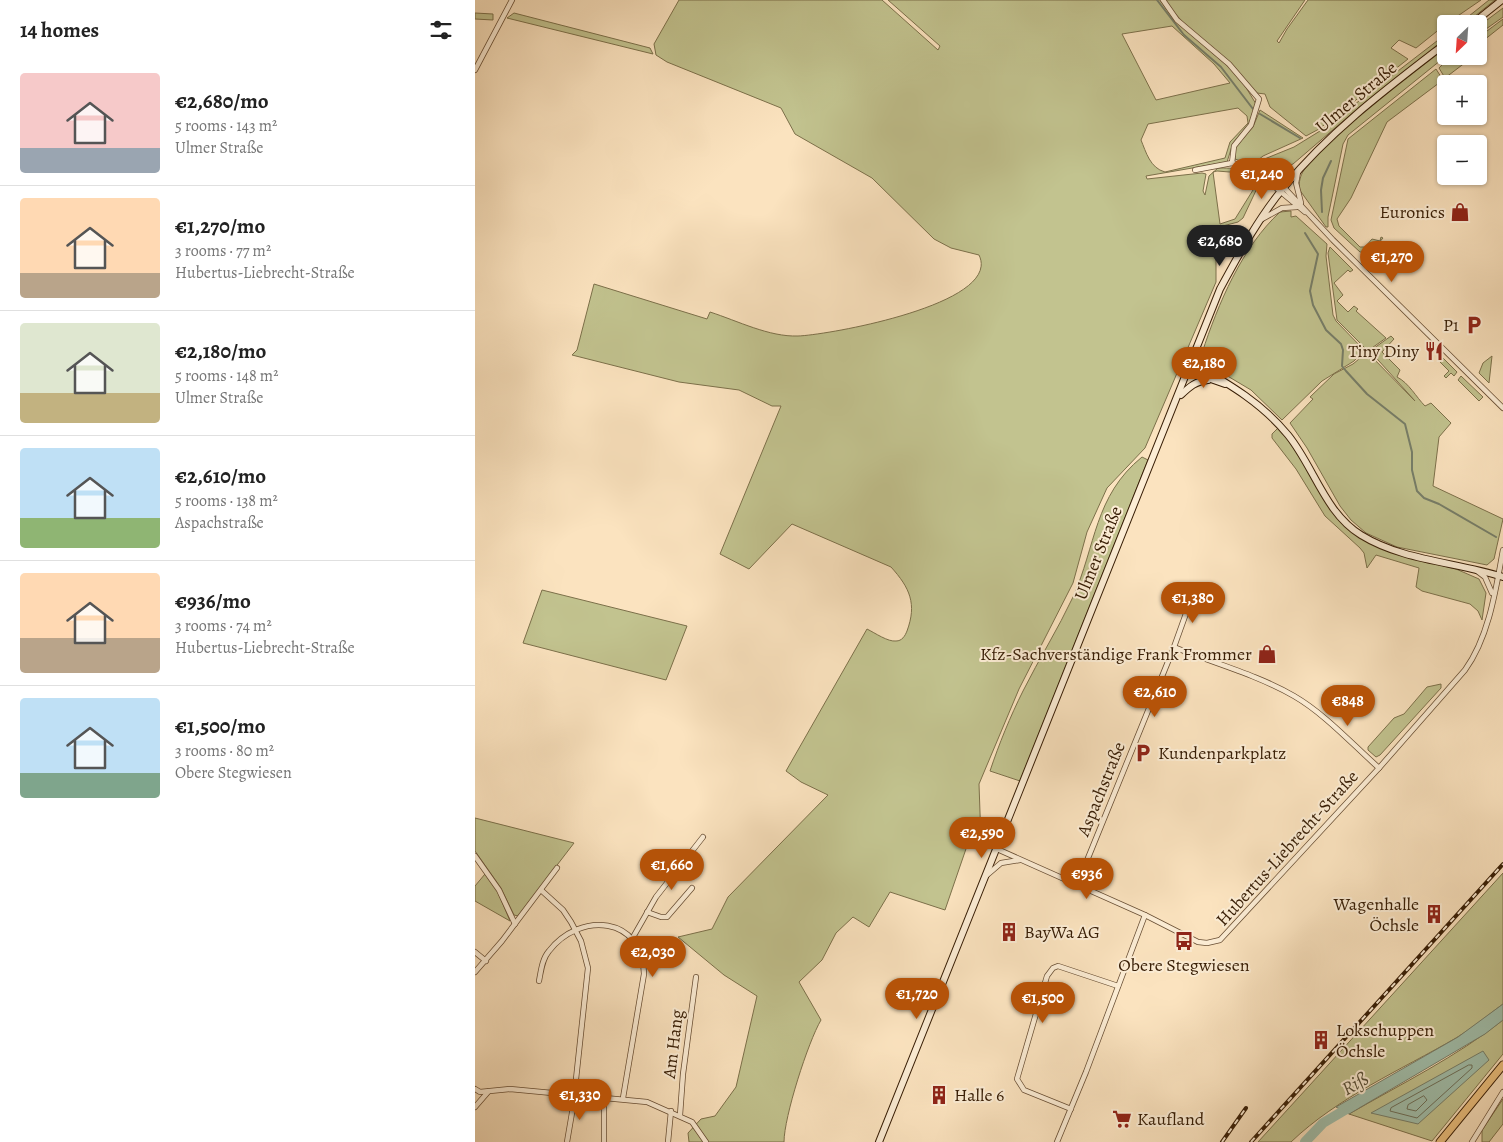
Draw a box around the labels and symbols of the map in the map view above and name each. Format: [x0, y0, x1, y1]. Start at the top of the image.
north arrow [1437, 15, 1487, 65]
street label: Ulmer Straße [1310, 56, 1402, 138]
pin: €1,240 [1221, 158, 1303, 200]
place label: Euronics [1379, 200, 1445, 224]
shop icon: Euronics [1449, 201, 1471, 223]
pin: €2,680 [1179, 224, 1261, 267]
pin: €1,270 [1351, 240, 1433, 283]
place label: P1 [1443, 313, 1459, 337]
parking icon: P1 [1463, 314, 1485, 336]
place label: Tiny Diny [1348, 339, 1420, 363]
restaurant icon: Tiny Diny [1423, 340, 1445, 362]
pin: €2,180 [1163, 346, 1245, 389]
street label: Ulmer Straße [1068, 502, 1128, 604]
pin: €1,380 [1152, 582, 1234, 624]
place label: Kfz-Sachverständige Frank Frommer [980, 642, 1252, 666]
shop icon: Kfz-Sachverständige Frank Frommer [1256, 643, 1278, 665]
pin: €2,610 [1114, 676, 1196, 718]
pin: €848 [1318, 684, 1378, 727]
street label: Aspachstraße [1071, 738, 1131, 841]
place label: Kundenparkplatz [1158, 741, 1286, 765]
parking icon: Kundenparkplatz [1132, 742, 1154, 764]
street label: Hubertus-Liebrecht-Straße [1210, 765, 1364, 931]
pin: €2,590 [941, 816, 1023, 859]
pin: €1,660 [631, 848, 713, 891]
pin: €936 [1057, 858, 1117, 900]
place label: Wagenhalle Öchsle [1332, 892, 1419, 937]
building icon: Wagenhalle Öchsle [1423, 903, 1445, 925]
place label: BayWa AG [1024, 920, 1100, 944]
building icon: BayWa AG [998, 921, 1020, 943]
bus stop icon: Obere Stegwiesen [1173, 930, 1195, 952]
pin: €2,030 [612, 936, 694, 978]
place label: Obere Stegwiesen [1118, 953, 1250, 977]
pin: €1,720 [876, 978, 958, 1020]
pin: €1,500 [1002, 982, 1084, 1024]
street label: Am Hang [657, 1008, 689, 1081]
place label: Lokschuppen Öchsle [1336, 1018, 1434, 1063]
building icon: Lokschuppen Öchsle [1310, 1029, 1332, 1051]
water label: Riß [1337, 1066, 1373, 1102]
pin: €1,330 [539, 1078, 621, 1121]
place label: Halle 6 [954, 1083, 1004, 1107]
building icon: Halle 6 [928, 1084, 950, 1106]
place label: Kaufland [1137, 1107, 1205, 1131]
supermarket icon: Kaufland [1111, 1108, 1133, 1130]

